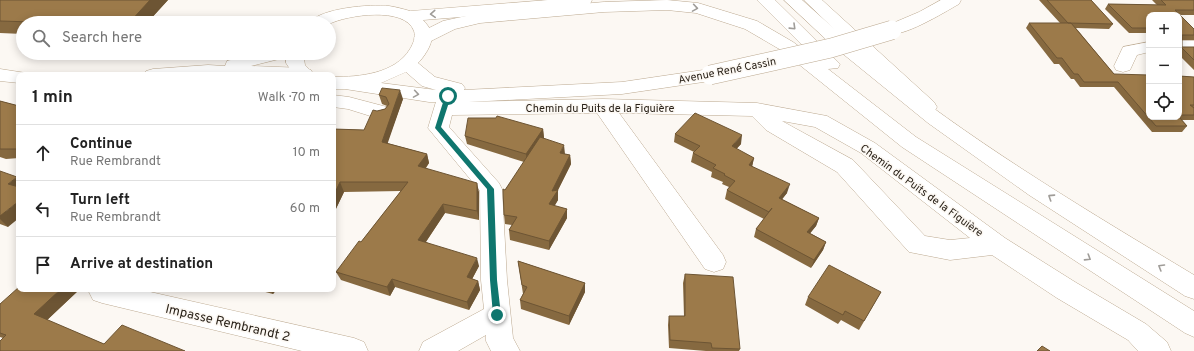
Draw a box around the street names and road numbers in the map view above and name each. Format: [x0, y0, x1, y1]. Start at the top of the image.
street label: Avenue René Cassin [677, 55, 777, 87]
street label: Chemin du Puits de la Figuière [526, 102, 675, 116]
street label: Chemin du Puits de la Figuière [857, 141, 986, 240]
street label: Impasse Rembrandt 2 [164, 302, 292, 346]

